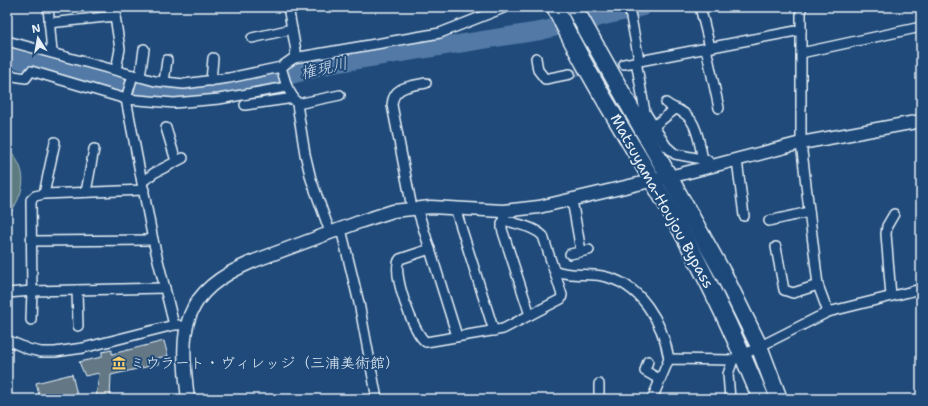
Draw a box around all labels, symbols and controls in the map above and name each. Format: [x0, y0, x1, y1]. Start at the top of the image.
north arrow [18, 18, 58, 58]
text: N [30, 20, 42, 37]
water label: 権現川 [298, 52, 350, 84]
street label: Matsuyama-Houjou Bypass [606, 110, 718, 292]
place label: ミウラート・ヴィレッジ（三浦美術館） [130, 353, 400, 373]
museum icon: ミウラート・ヴィレッジ（三浦美術館） [111, 355, 127, 371]

